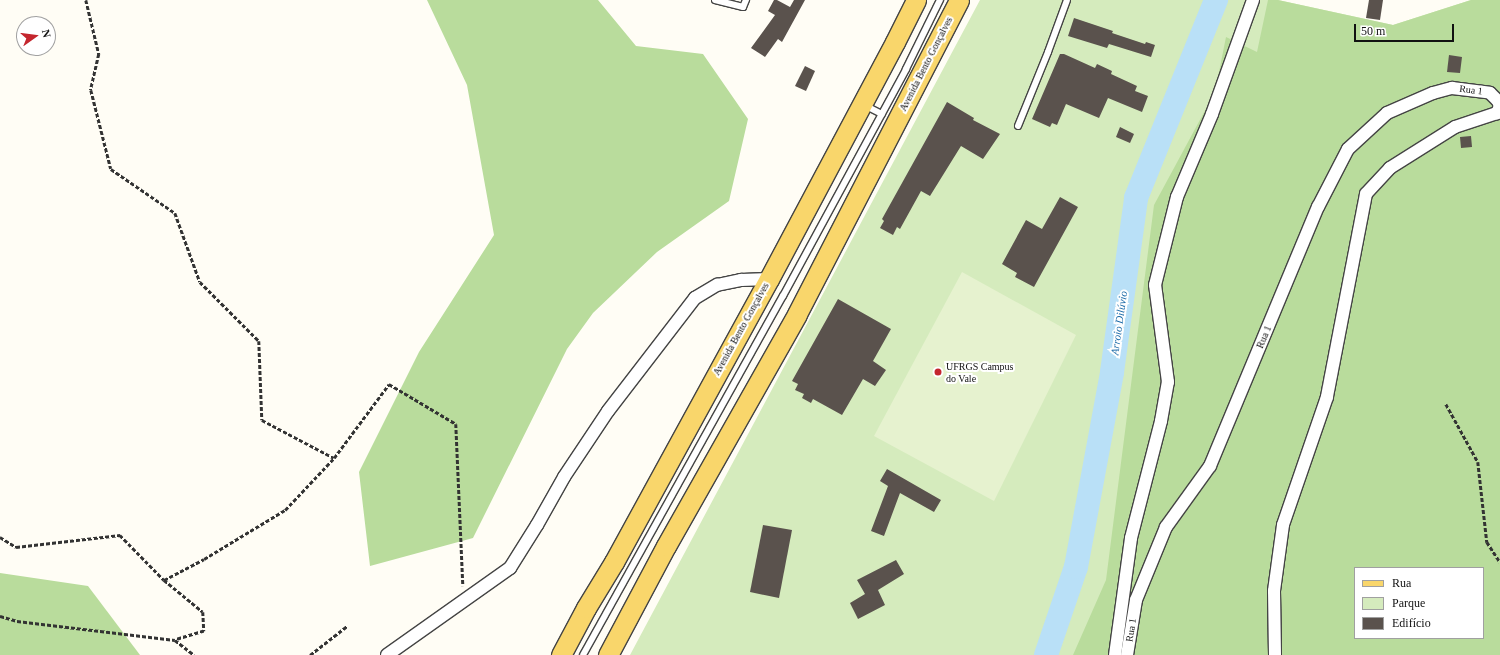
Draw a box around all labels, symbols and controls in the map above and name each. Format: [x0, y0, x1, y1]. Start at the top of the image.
street label: Avenida Bento Gonçalves [897, 15, 955, 113]
north arrow [16, 16, 56, 56]
scale bar [1356, 16, 1456, 42]
text: 50 m [1361, 24, 1385, 38]
text: N [40, 28, 53, 39]
street label: Rua 1 [1459, 83, 1483, 97]
street label: Avenida Bento Gonçalves [710, 281, 772, 377]
water label: Arroio Dilúvio [1108, 290, 1130, 356]
street label: Rua 1 [1254, 324, 1274, 350]
place label: UFRGS Campus do Vale [946, 360, 1014, 384]
marker: UFRGS Campus do Vale [933, 367, 943, 377]
legend [1354, 567, 1484, 639]
text: Rua [1392, 576, 1411, 590]
text: Parque [1392, 596, 1425, 610]
text: Edifício [1392, 616, 1431, 630]
street label: Rua 1 [1123, 617, 1139, 643]

